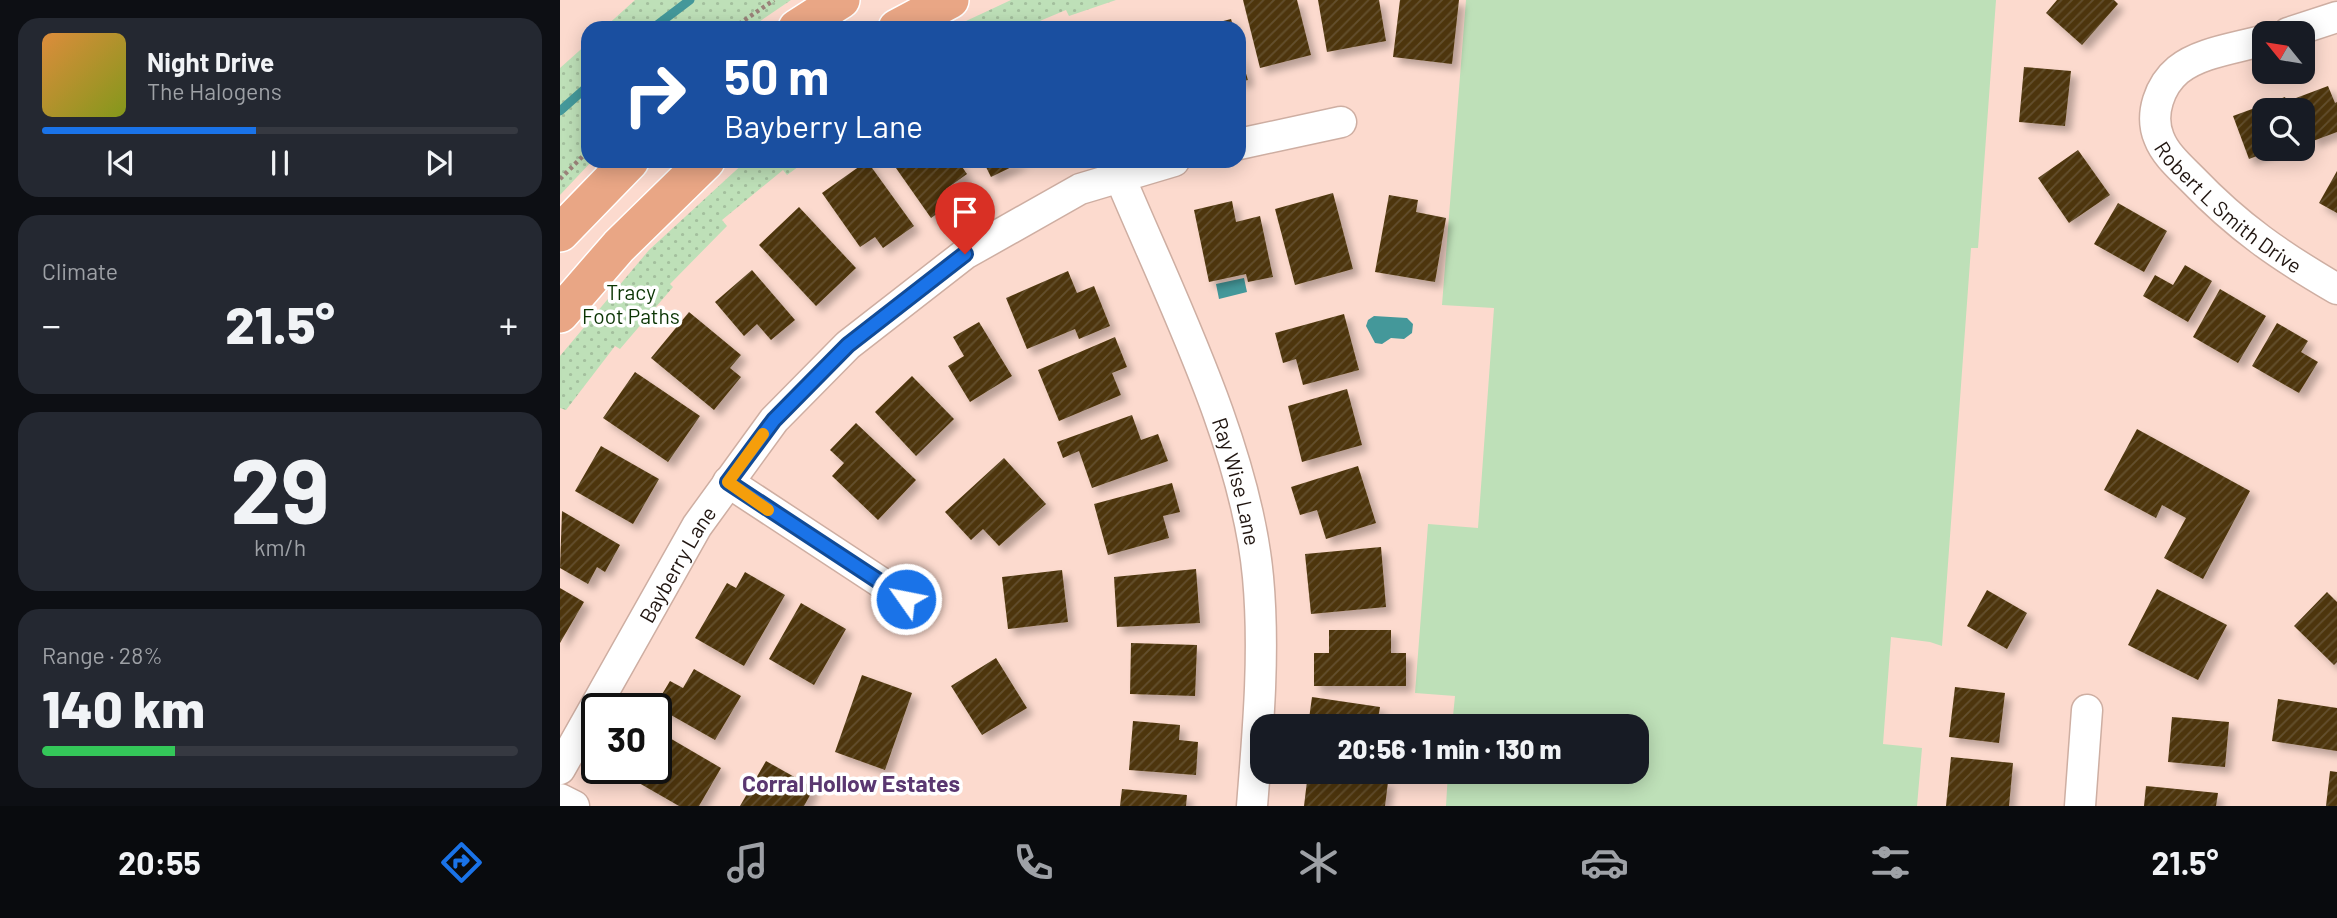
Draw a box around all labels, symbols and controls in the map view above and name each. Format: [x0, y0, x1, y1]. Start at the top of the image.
north arrow [2252, 21, 2315, 84]
map controls [2252, 21, 2315, 161]
text: Night Drive [147, 46, 274, 77]
text: 50 m [724, 46, 829, 105]
icon: right [609, 49, 700, 140]
text: The Halogens [147, 77, 282, 105]
button: search [2252, 98, 2315, 161]
text: Bayberry Lane [724, 106, 923, 144]
street label: Robert L Smith Drive [2150, 136, 2307, 277]
icon: previous [102, 144, 140, 182]
icon: pause [261, 144, 299, 182]
icon: next [420, 144, 458, 182]
pin [935, 182, 995, 254]
icon: arrive [946, 193, 984, 231]
text: Climate [42, 257, 118, 285]
park label: Tracy Foot Paths [582, 279, 680, 328]
text: 21.5° [225, 292, 335, 354]
text: − [42, 301, 61, 347]
text: + [499, 301, 518, 347]
street label: Ray Wise Lane [1208, 414, 1266, 547]
text: 29 [230, 433, 330, 542]
street label: Bayberry Lane [633, 501, 720, 626]
text: km/h [254, 533, 306, 561]
position arrow [869, 562, 943, 636]
text: Range · 28% [42, 641, 163, 669]
text: 140 km [42, 676, 205, 738]
speed limit sign: 30 [581, 693, 672, 784]
text: 20:56 · 1 min · 130 m [1338, 733, 1561, 764]
district label: Corral Hollow Estates [742, 769, 960, 797]
icon: directions [437, 838, 486, 887]
icon: music [723, 838, 772, 887]
icon: phone [1009, 838, 1058, 887]
icon: climate [1294, 838, 1343, 887]
icon: car [1580, 838, 1629, 887]
icon: filters [1866, 838, 1915, 887]
text: 20:55 [118, 843, 201, 881]
text: 21.5° [2152, 843, 2219, 881]

